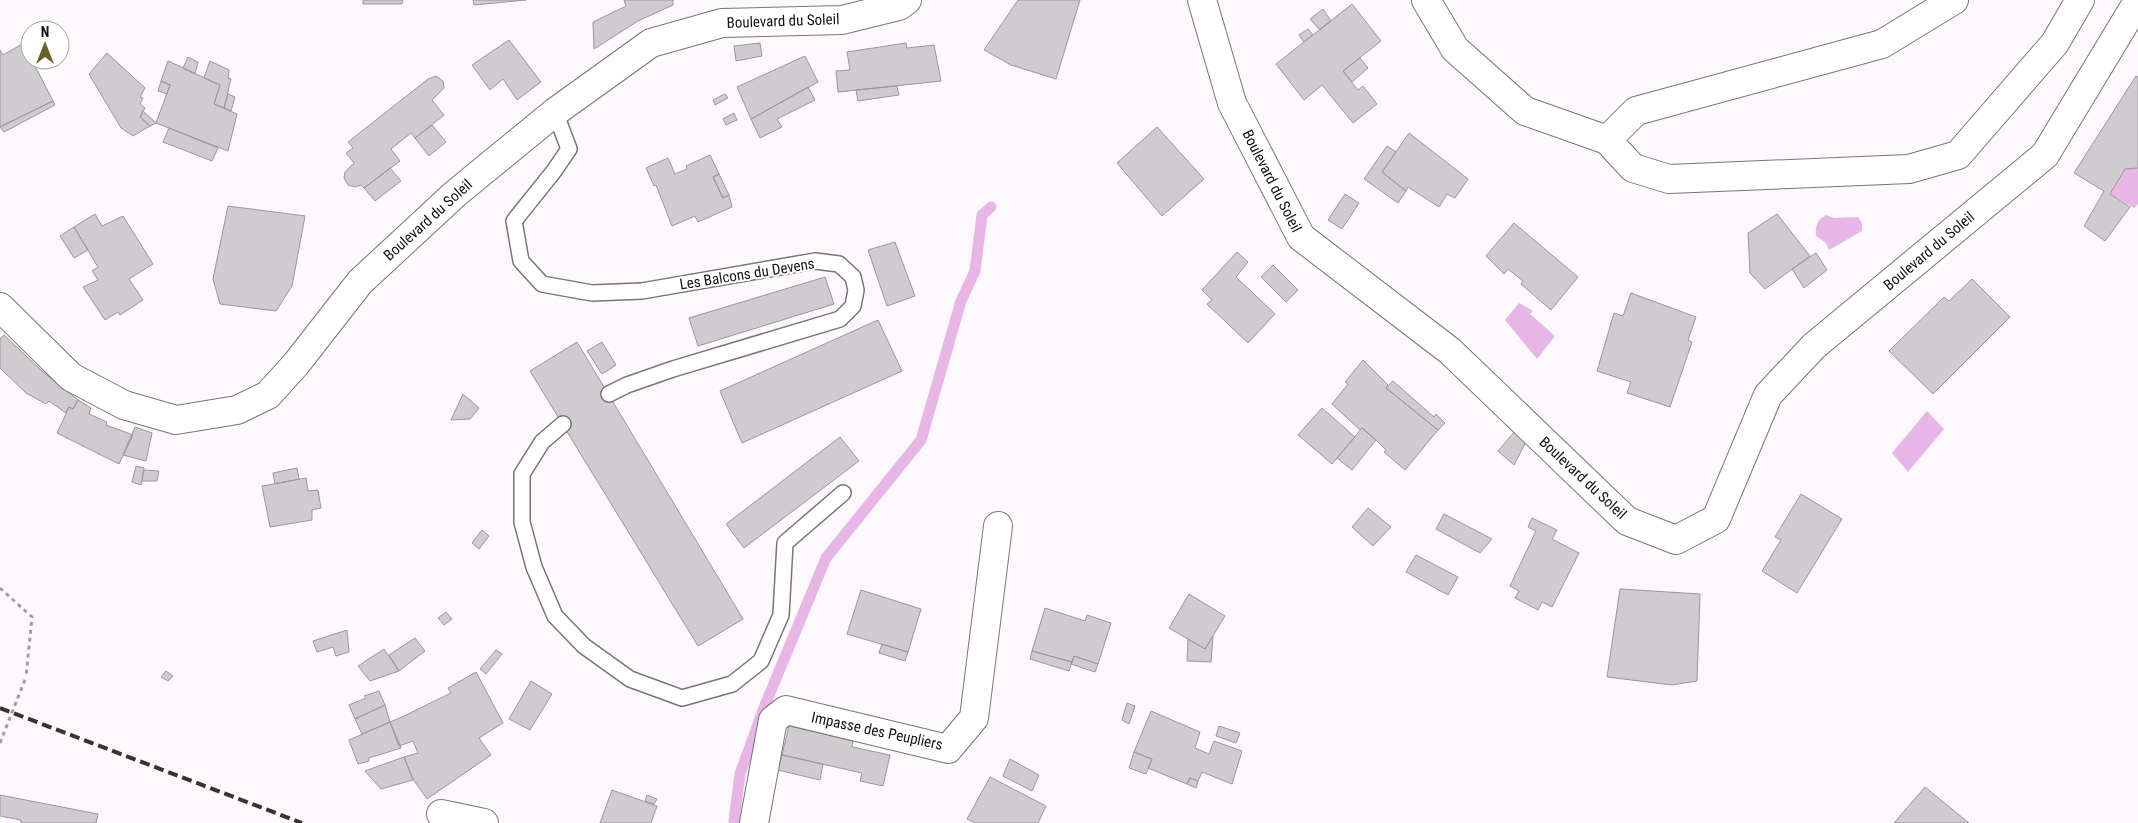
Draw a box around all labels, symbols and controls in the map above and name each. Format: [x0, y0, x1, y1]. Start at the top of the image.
street label: Boulevard du Soleil [726, 10, 840, 32]
north arrow [20, 20, 70, 70]
text: N [41, 24, 49, 40]
street label: Boulevard du Soleil [1238, 127, 1306, 235]
street label: Boulevard du Soleil [380, 176, 476, 264]
street label: Boulevard du Soleil [1880, 208, 1978, 294]
street label: Les Balcons du Devens [678, 254, 816, 294]
street label: Boulevard du Soleil [1536, 433, 1630, 523]
street label: Impasse des Peupliers [810, 708, 944, 754]

